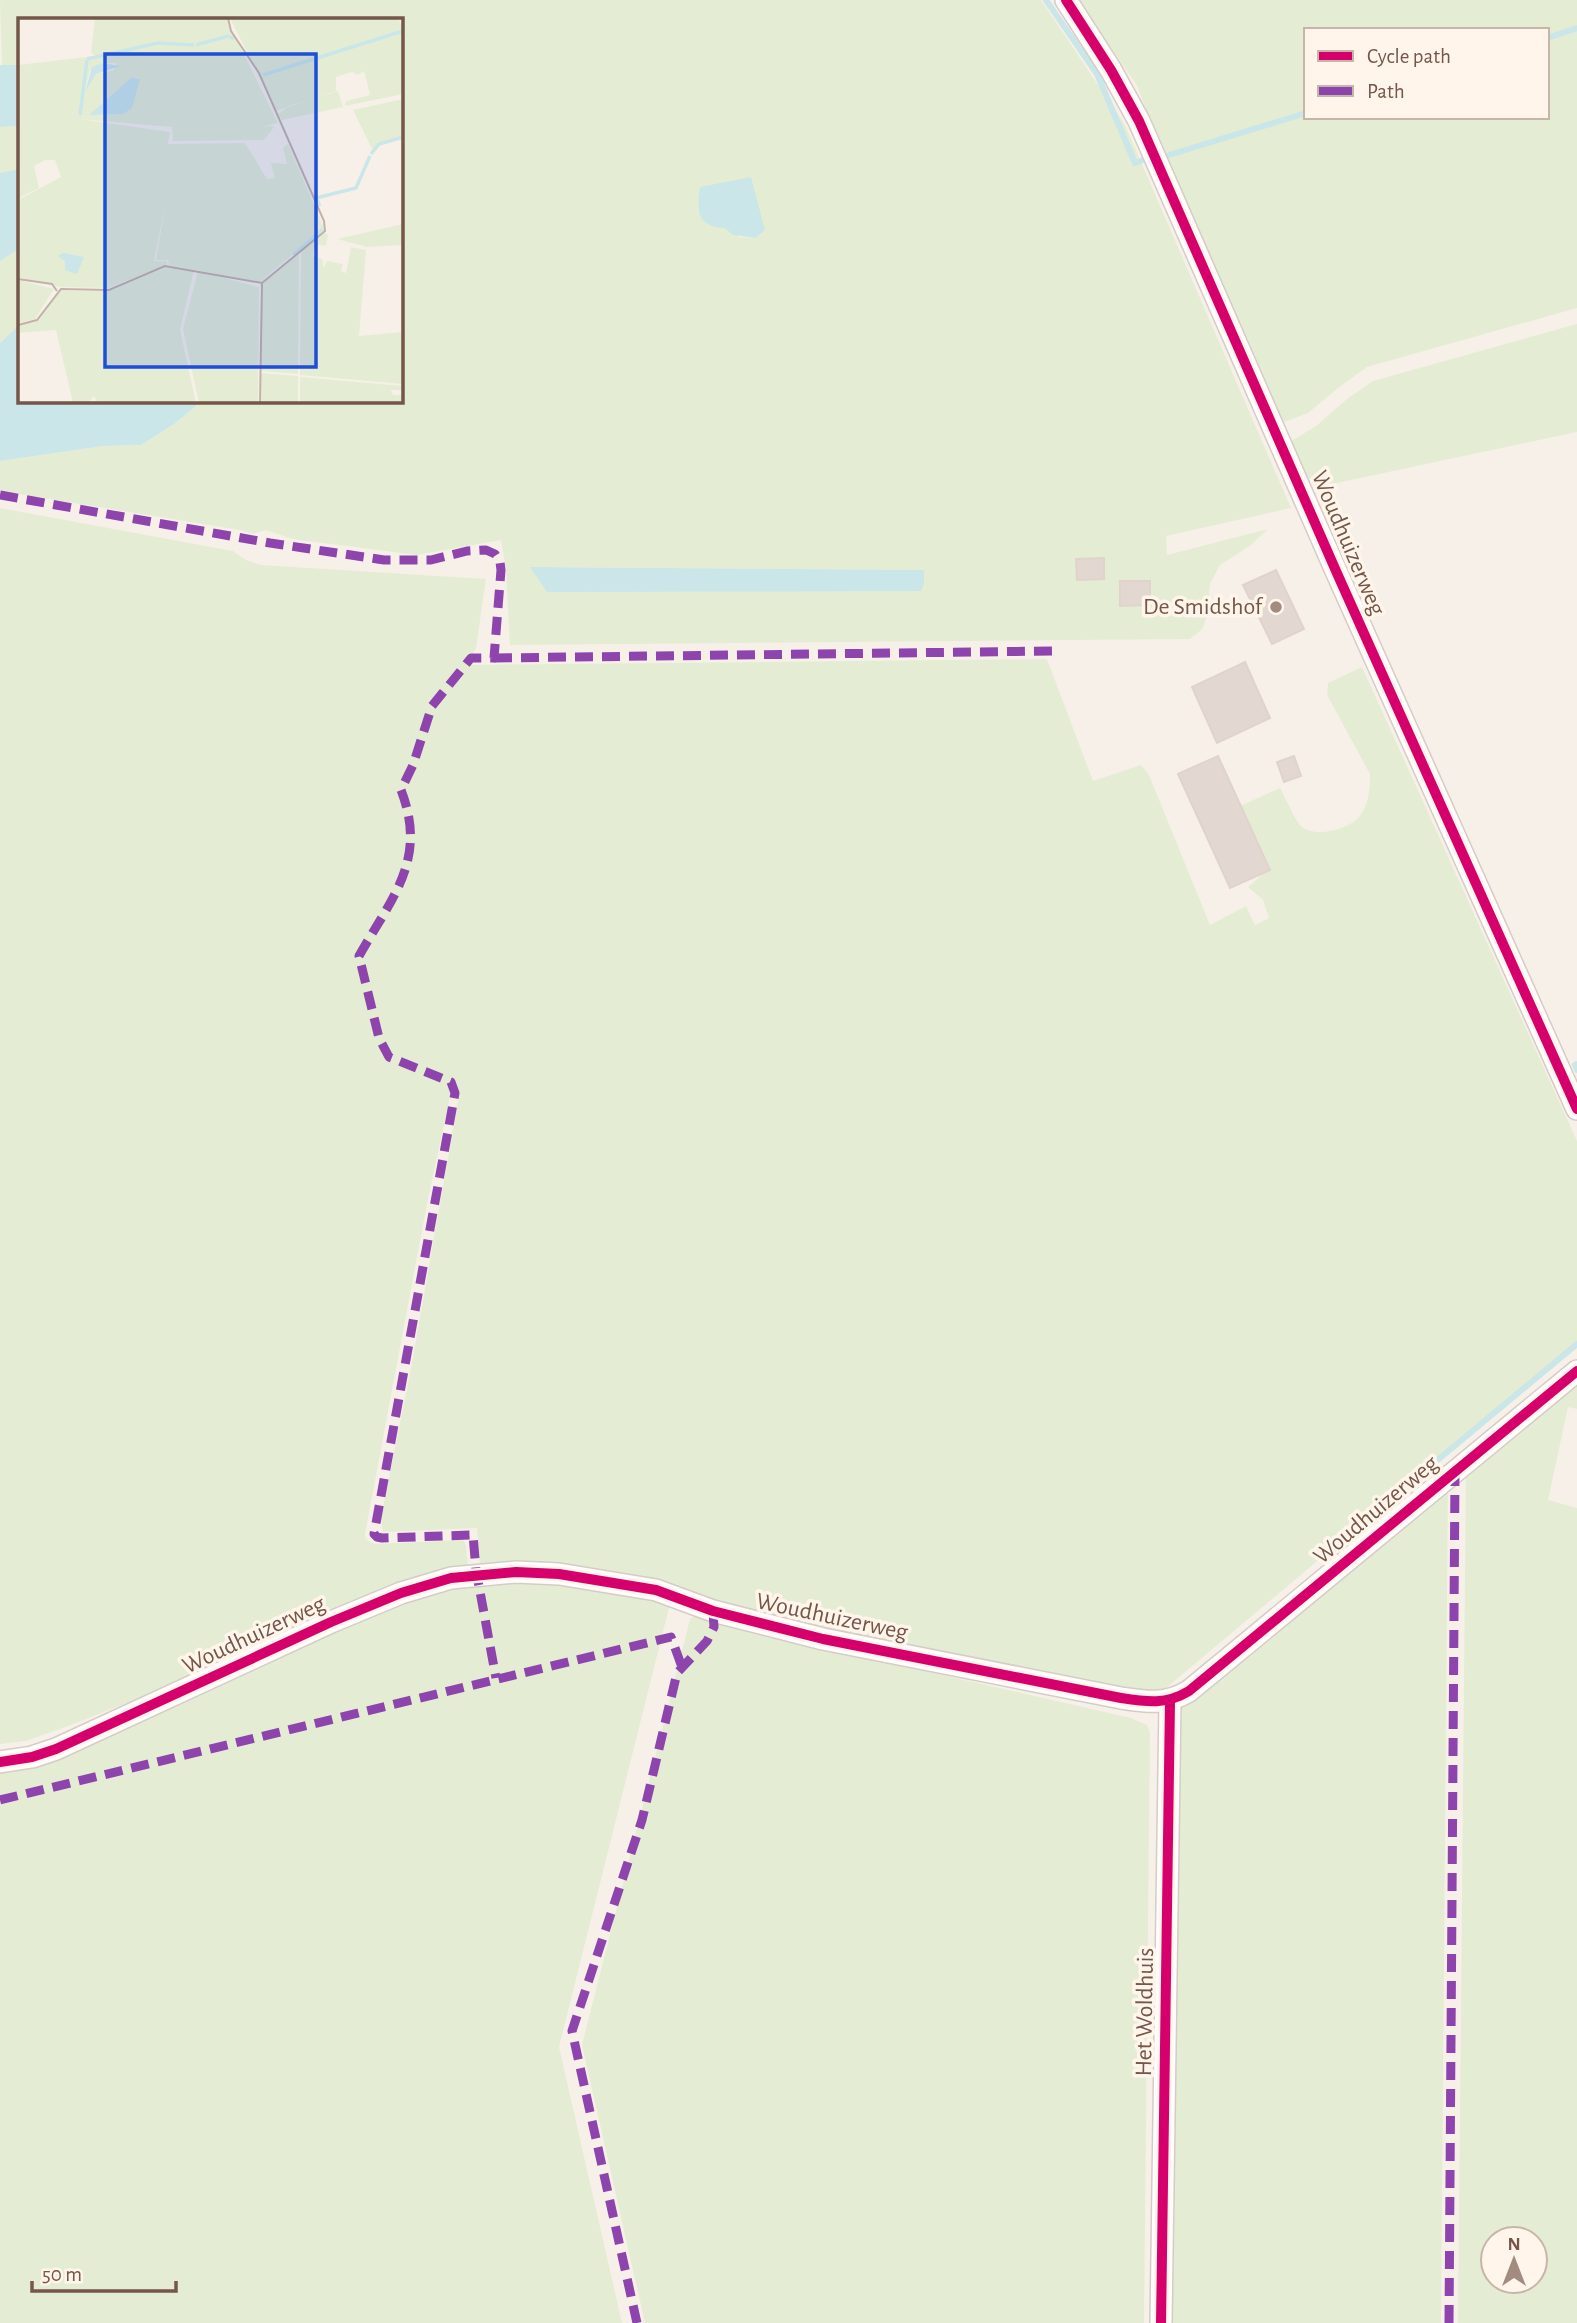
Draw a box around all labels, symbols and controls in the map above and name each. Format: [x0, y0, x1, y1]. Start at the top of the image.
inset map [18, 18, 402, 402]
legend [1304, 28, 1549, 119]
text: Cycle path [1367, 46, 1451, 67]
text: Path [1367, 81, 1405, 102]
street label: Woudhuizerweg [1307, 467, 1389, 619]
place label: De Smidshof [1143, 595, 1264, 619]
marker: De Smidshof [1268, 599, 1284, 615]
street label: Woudhuizerweg [1309, 1451, 1443, 1569]
street label: Woudhuizerweg [754, 1589, 910, 1645]
street label: Woudhuizerweg [179, 1591, 329, 1678]
street label: Het Woldhuis [1132, 1948, 1158, 2076]
north arrow [1479, 2225, 1549, 2295]
text: N [1507, 2235, 1521, 2254]
scale bar [32, 2250, 175, 2294]
text: 50 m [42, 2264, 82, 2285]

